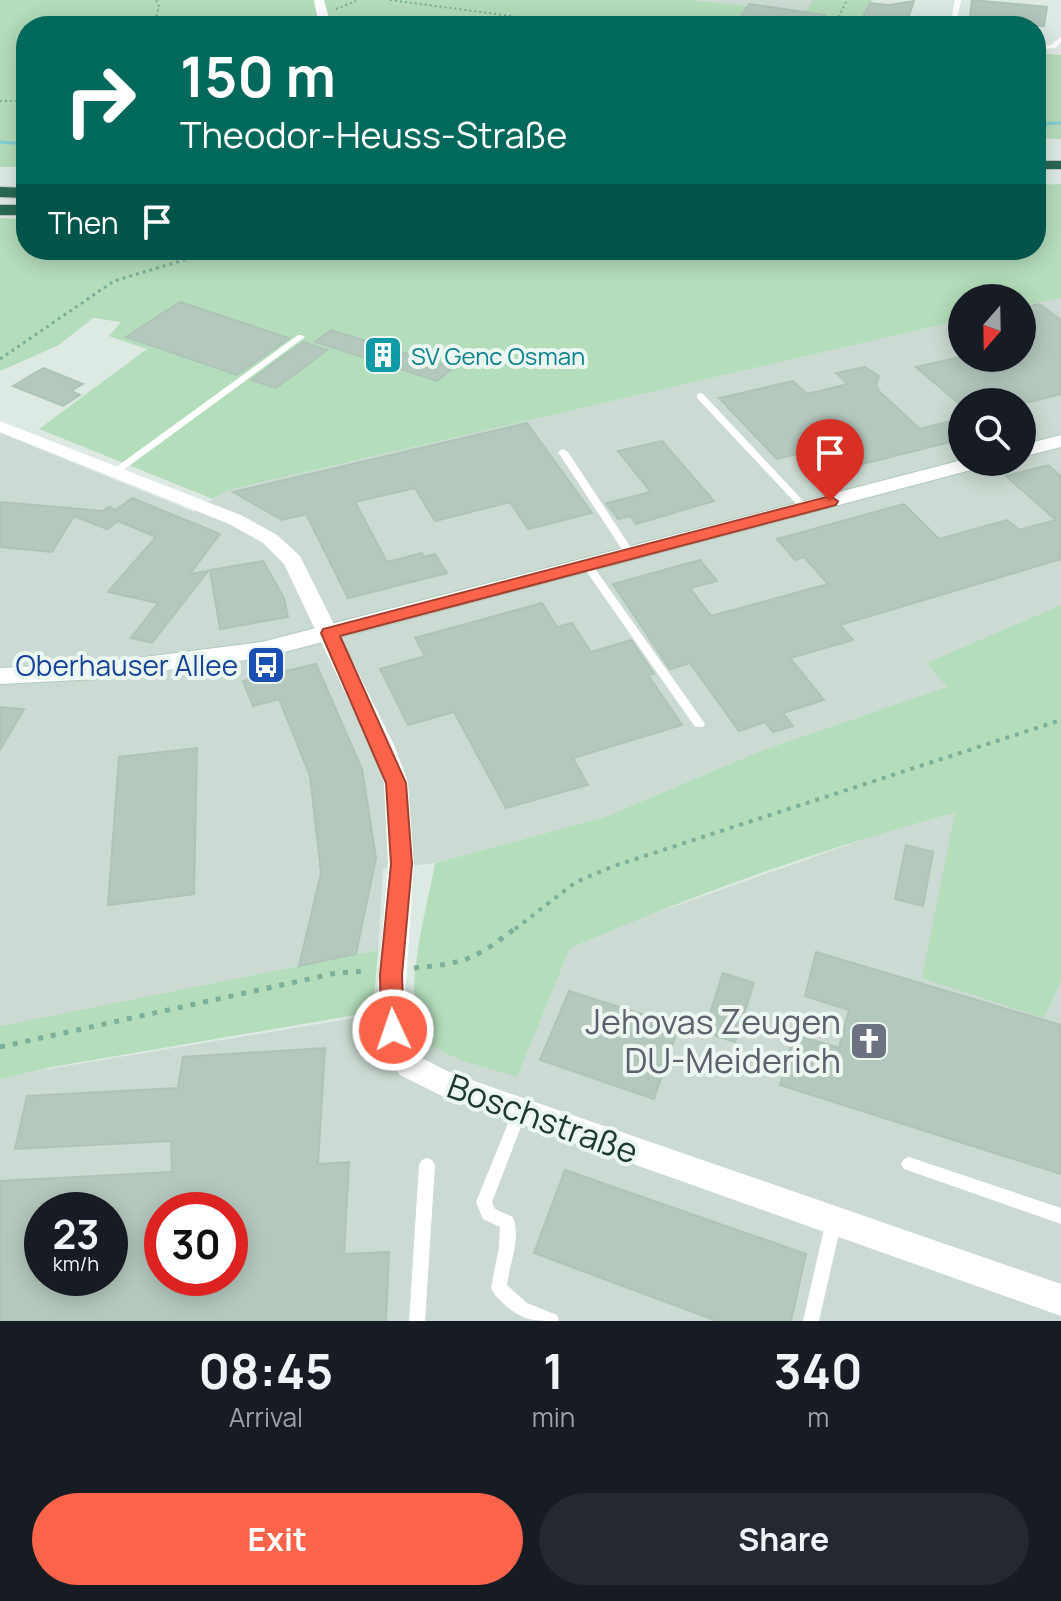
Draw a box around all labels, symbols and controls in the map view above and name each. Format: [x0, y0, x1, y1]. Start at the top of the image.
text: 150 m [180, 37, 336, 114]
icon: right [48, 48, 152, 152]
text: Theodor-Heuss-Straße [180, 110, 567, 159]
icon: arrive [135, 200, 179, 244]
text: Then [48, 202, 119, 243]
north arrow [948, 284, 1036, 372]
map controls [948, 284, 1036, 476]
building icon: SV Genc Osman [362, 334, 404, 376]
place label: SV Genc Osman [411, 339, 585, 372]
button: search [948, 388, 1036, 476]
pin [796, 419, 864, 501]
icon: arrive [808, 431, 852, 475]
bus stop icon: Oberhauser Allee [245, 644, 287, 686]
place label: Oberhauser Allee [16, 646, 238, 684]
position arrow [351, 988, 435, 1072]
place label: Jehovas Zeugen DU-Meiderich [585, 998, 841, 1083]
church icon: Jehovas Zeugen DU-Meiderich [848, 1020, 890, 1062]
street label: Boschstraße [441, 1062, 645, 1174]
speed limit sign: 30 [144, 1192, 248, 1296]
text: 23 [52, 1206, 100, 1261]
text: km/h [53, 1250, 99, 1277]
text: 08:45 [198, 1338, 333, 1403]
text: 1 [543, 1338, 564, 1403]
text: 340 [774, 1338, 863, 1403]
text: Arrival [229, 1399, 303, 1435]
text: min [532, 1399, 575, 1435]
text: m [807, 1399, 829, 1435]
button: Exit [32, 1493, 523, 1585]
button: Share [539, 1493, 1029, 1585]

